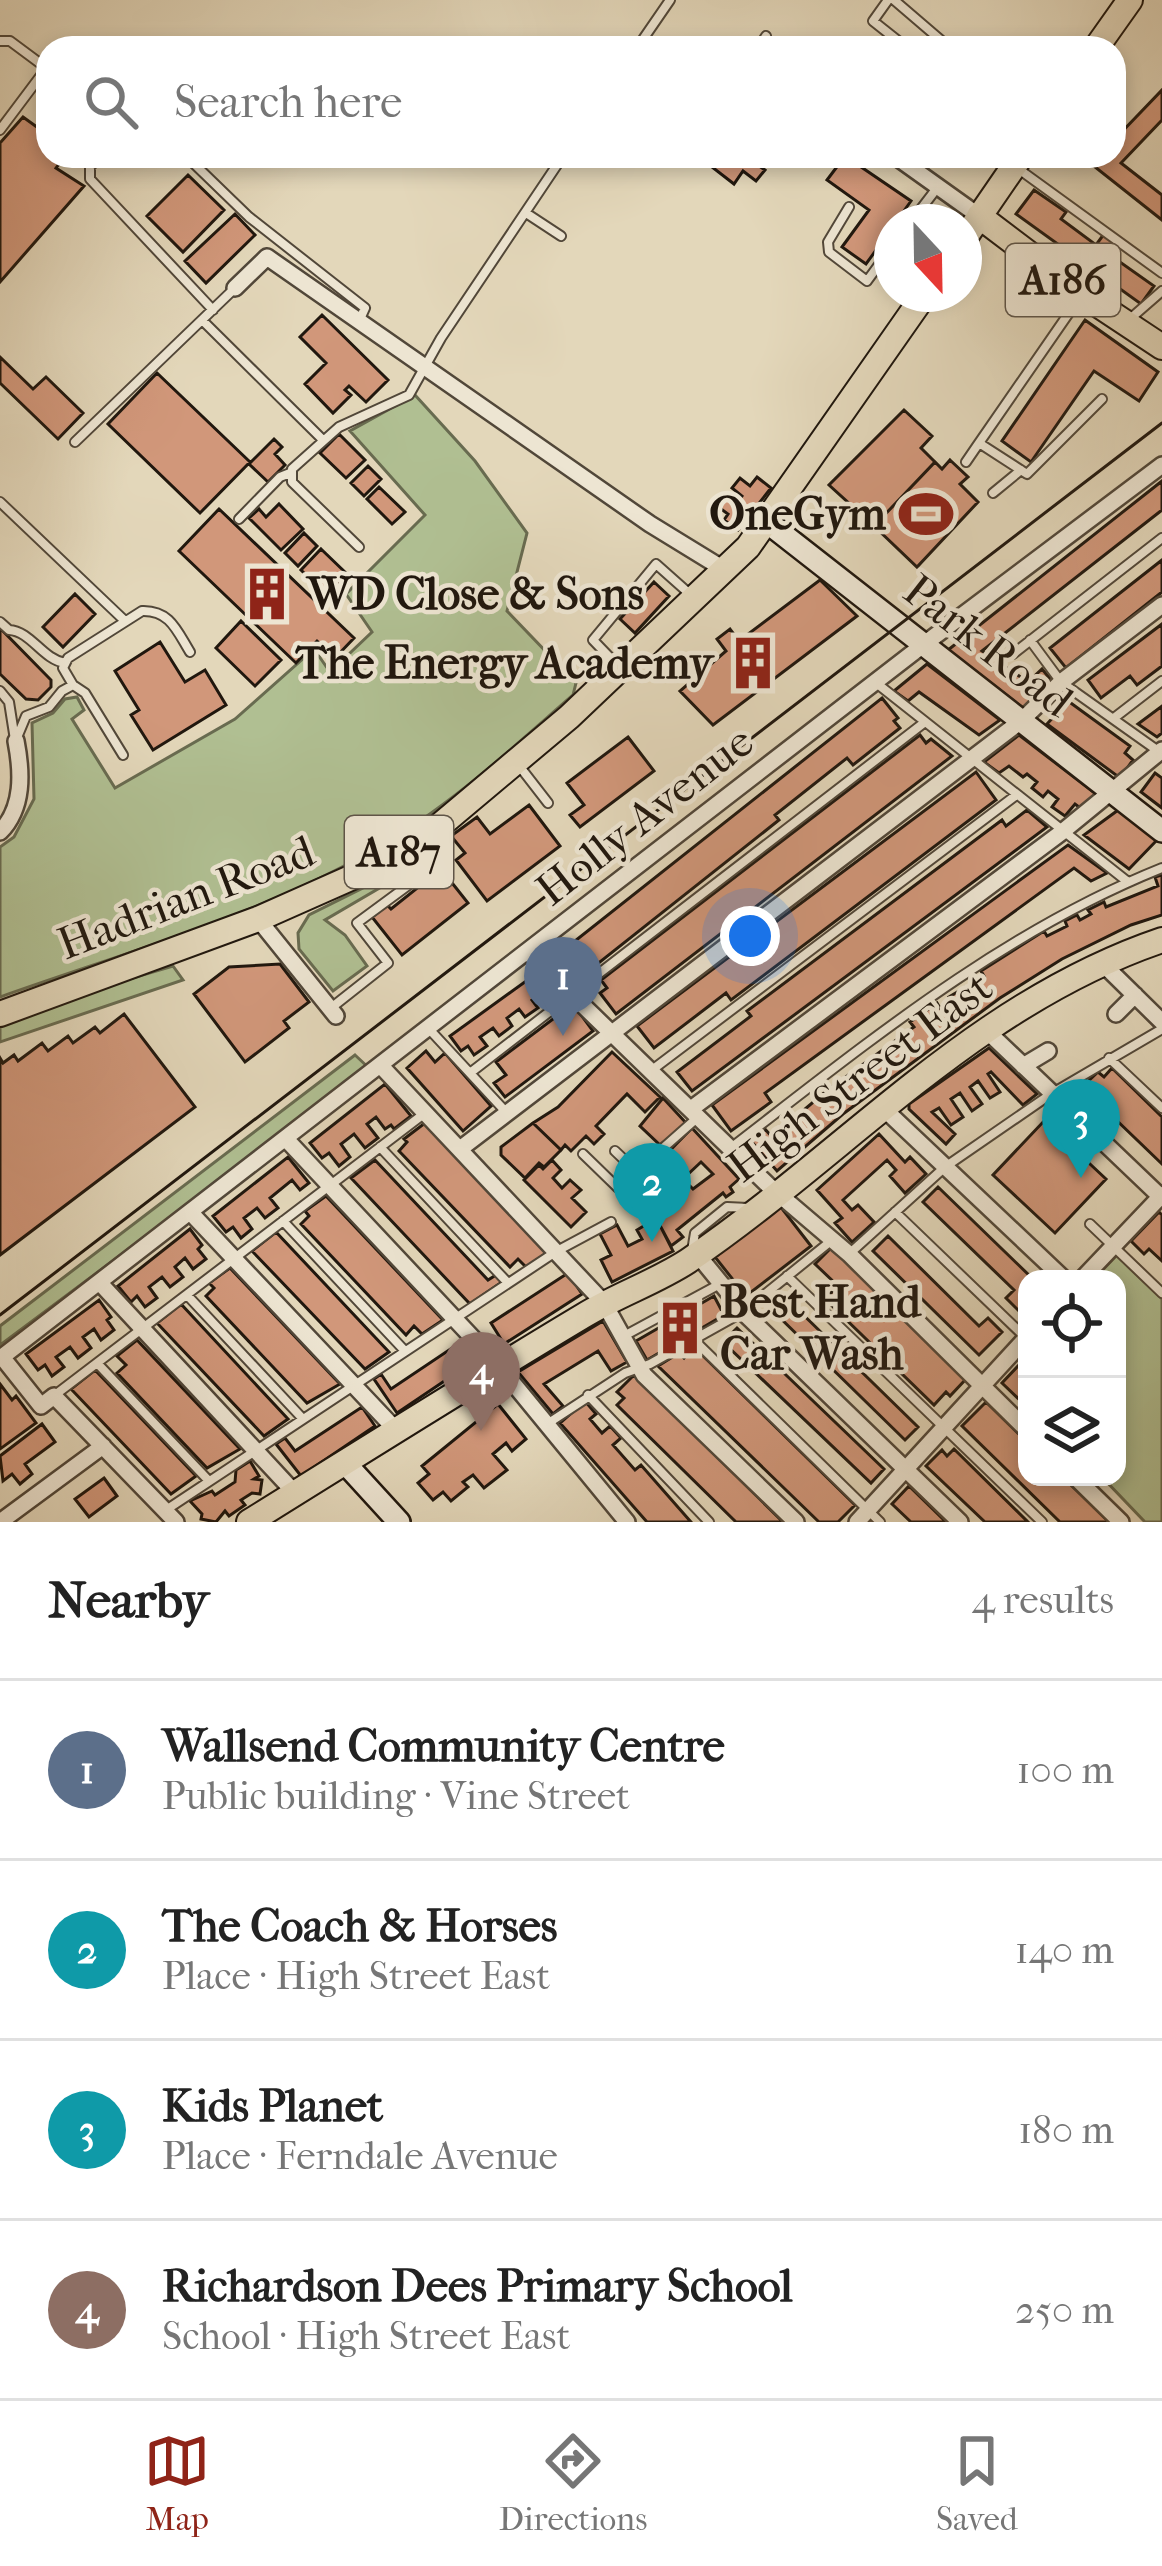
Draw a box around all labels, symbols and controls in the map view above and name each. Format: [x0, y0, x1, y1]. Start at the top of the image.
search box [36, 36, 1126, 168]
icon: search [78, 69, 144, 135]
text: Search here [174, 76, 402, 129]
north arrow [874, 204, 982, 312]
road number: A186 [1006, 244, 1120, 316]
sports icon: OneGym [897, 485, 955, 543]
place label: OneGym [709, 488, 887, 541]
street label: Park Road [893, 564, 1083, 729]
building icon: WD Close & Sons [238, 565, 296, 623]
place label: WD Close & Sons [305, 568, 644, 621]
building icon: The Energy Academy [724, 634, 782, 692]
place label: The Energy Academy [295, 637, 715, 690]
street label: Holly Avenue [526, 715, 764, 917]
road number: A187 [345, 816, 453, 888]
street label: Hadrian Road [50, 825, 322, 971]
your location [720, 906, 780, 966]
pin: 1 [524, 937, 602, 1036]
street label: High Street East [717, 960, 1003, 1194]
pin: 3 [1042, 1079, 1120, 1178]
pin: 2 [613, 1143, 691, 1242]
map controls [1018, 1270, 1126, 1486]
button: locate [1018, 1270, 1126, 1378]
place label: Best Hand Car Wash [720, 1276, 922, 1381]
building icon: Best Hand Car Wash [651, 1299, 709, 1357]
pin: 4 [442, 1332, 520, 1431]
button: layers [1018, 1378, 1126, 1486]
text: Nearby [48, 1570, 209, 1630]
text: 4 results [972, 1577, 1114, 1623]
text: Wallsend Community Centre [162, 1720, 725, 1773]
text: 1 [80, 1747, 94, 1793]
text: 100 m [1016, 1747, 1114, 1793]
text: Public building · Vine Street [162, 1773, 630, 1819]
text: The Coach & Horses [162, 1900, 558, 1953]
text: 2 [77, 1927, 97, 1973]
text: 140 m [1015, 1927, 1114, 1973]
text: Place · High Street East [162, 1953, 550, 1999]
text: Kids Planet [162, 2080, 383, 2133]
text: 3 [79, 2107, 95, 2153]
text: 180 m [1018, 2107, 1114, 2153]
text: Place · Ferndale Avenue [162, 2133, 558, 2179]
text: Richardson Dees Primary School [162, 2260, 793, 2313]
text: 4 [75, 2287, 99, 2333]
text: 250 m [1015, 2287, 1114, 2333]
text: School · High Street East [162, 2313, 570, 2359]
tab: Map [144, 2428, 210, 2539]
tab: Directions [499, 2428, 647, 2539]
tab: Saved [936, 2428, 1018, 2539]

